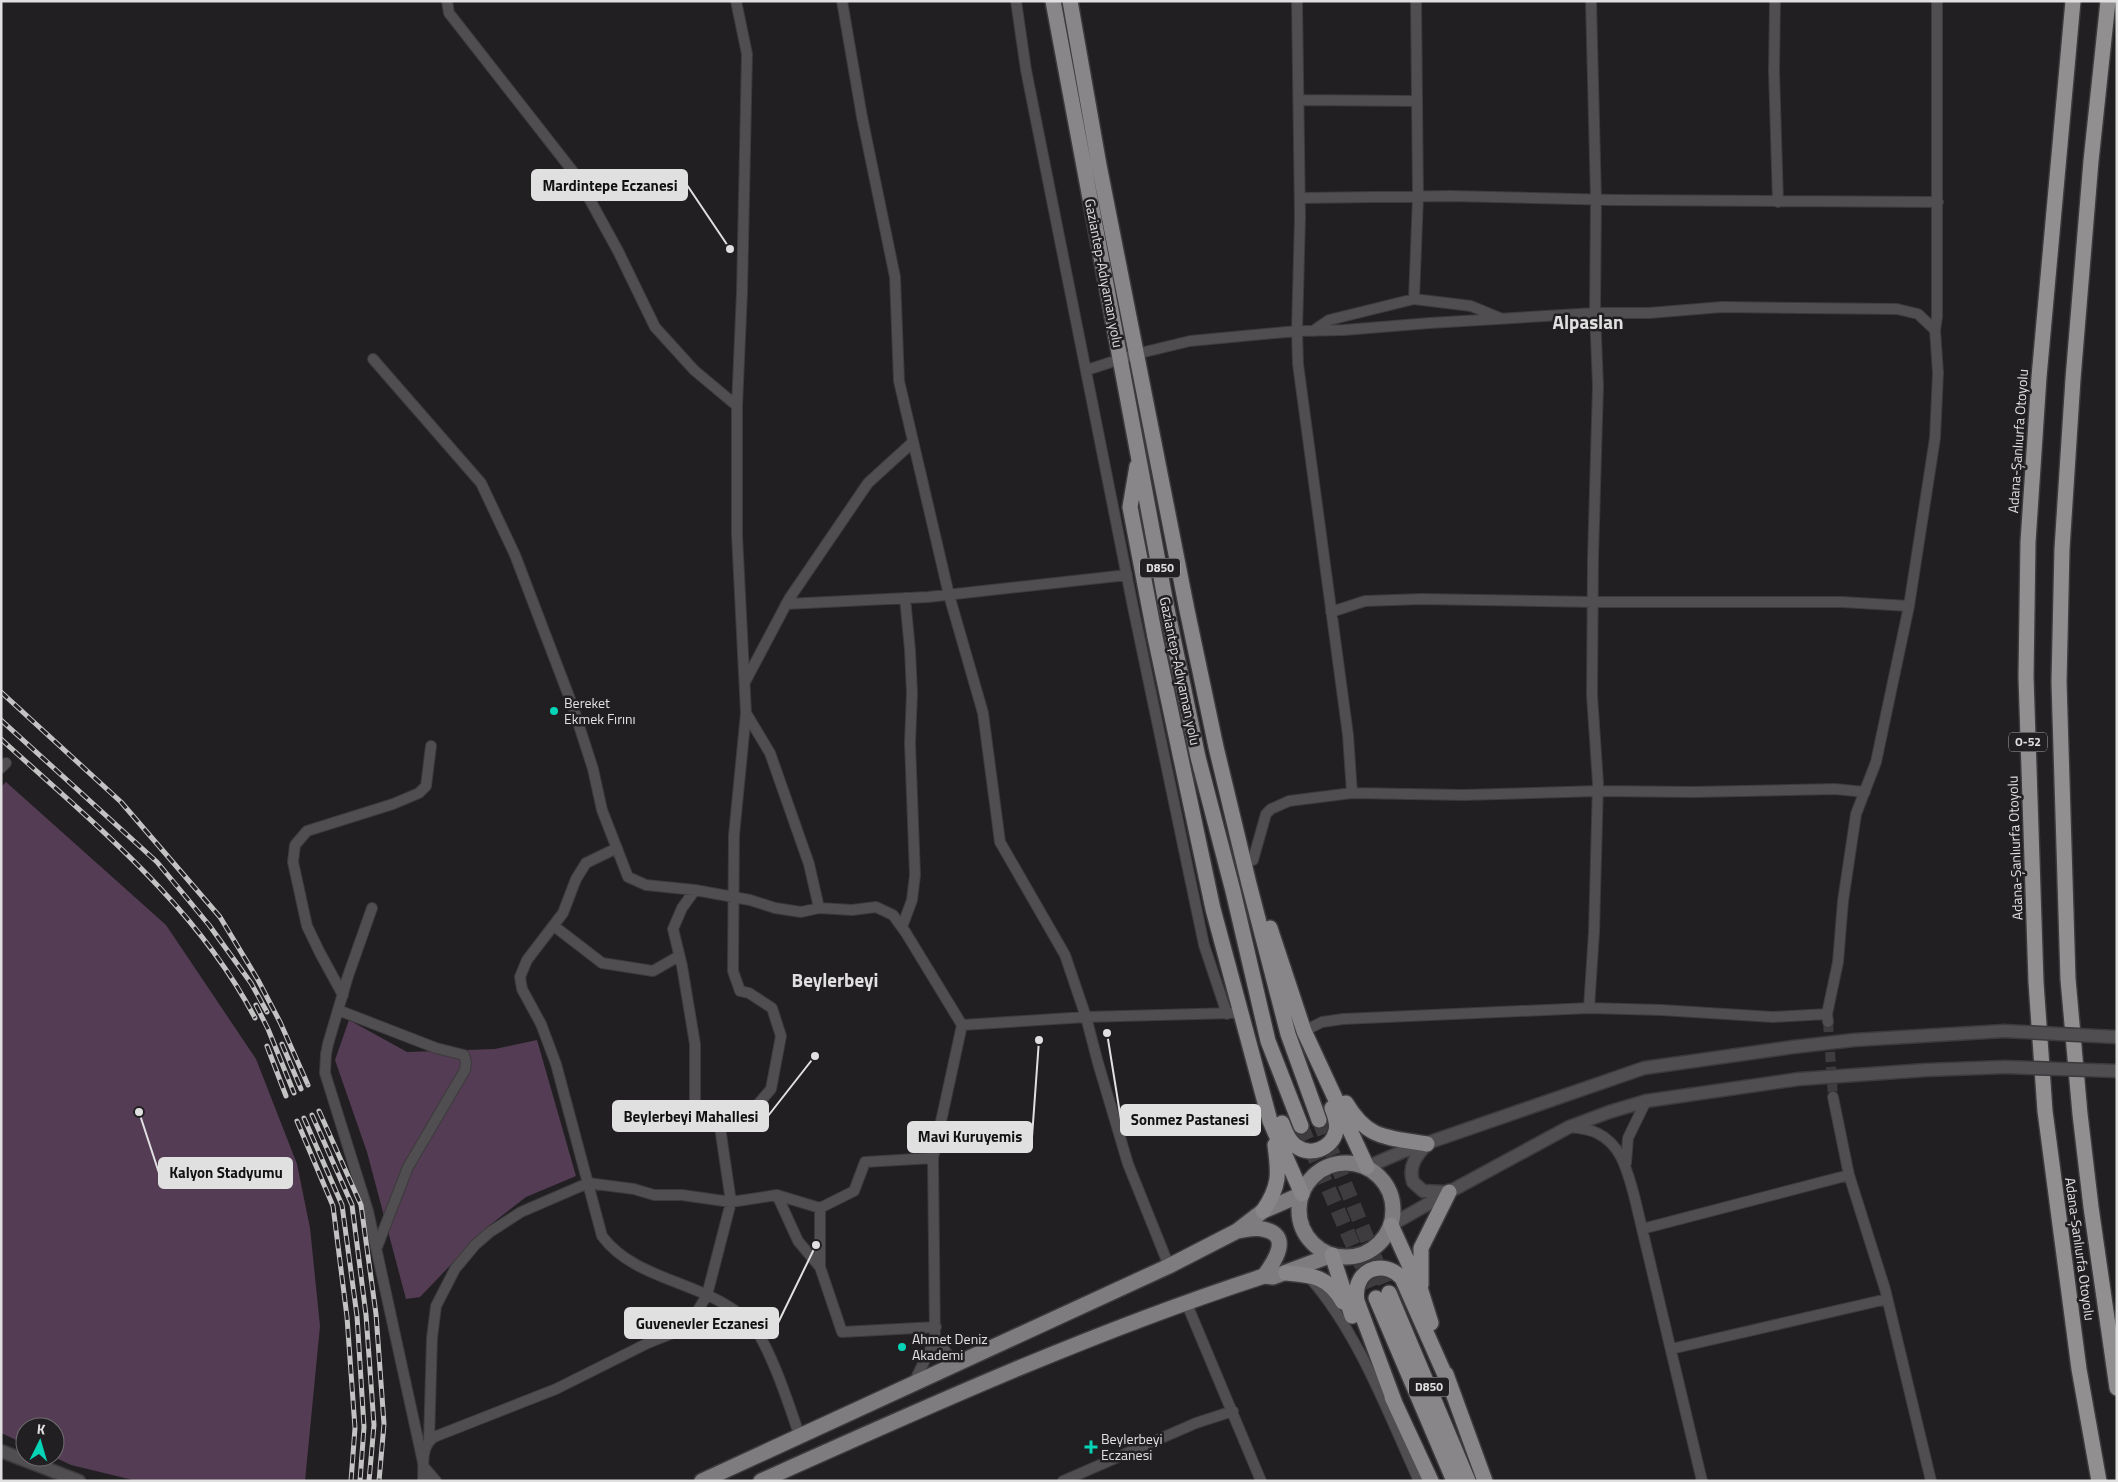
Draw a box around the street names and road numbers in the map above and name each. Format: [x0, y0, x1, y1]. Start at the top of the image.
street label: Gaziantep-Adıyaman yolu [1080, 197, 1129, 349]
street label: Adana-Şanlıurfa Otoyolu [2002, 368, 2033, 514]
road number: D850 [1140, 558, 1180, 578]
street label: Gaziantep-Adıyaman yolu [1154, 595, 1206, 747]
road number: O-52 [2009, 732, 2047, 752]
street label: Adana-Şanlıurfa Otoyolu [2001, 775, 2028, 921]
street label: Adana-Şanlıurfa Otoyolu [2060, 1176, 2101, 1322]
road number: D850 [1409, 1378, 1449, 1396]

